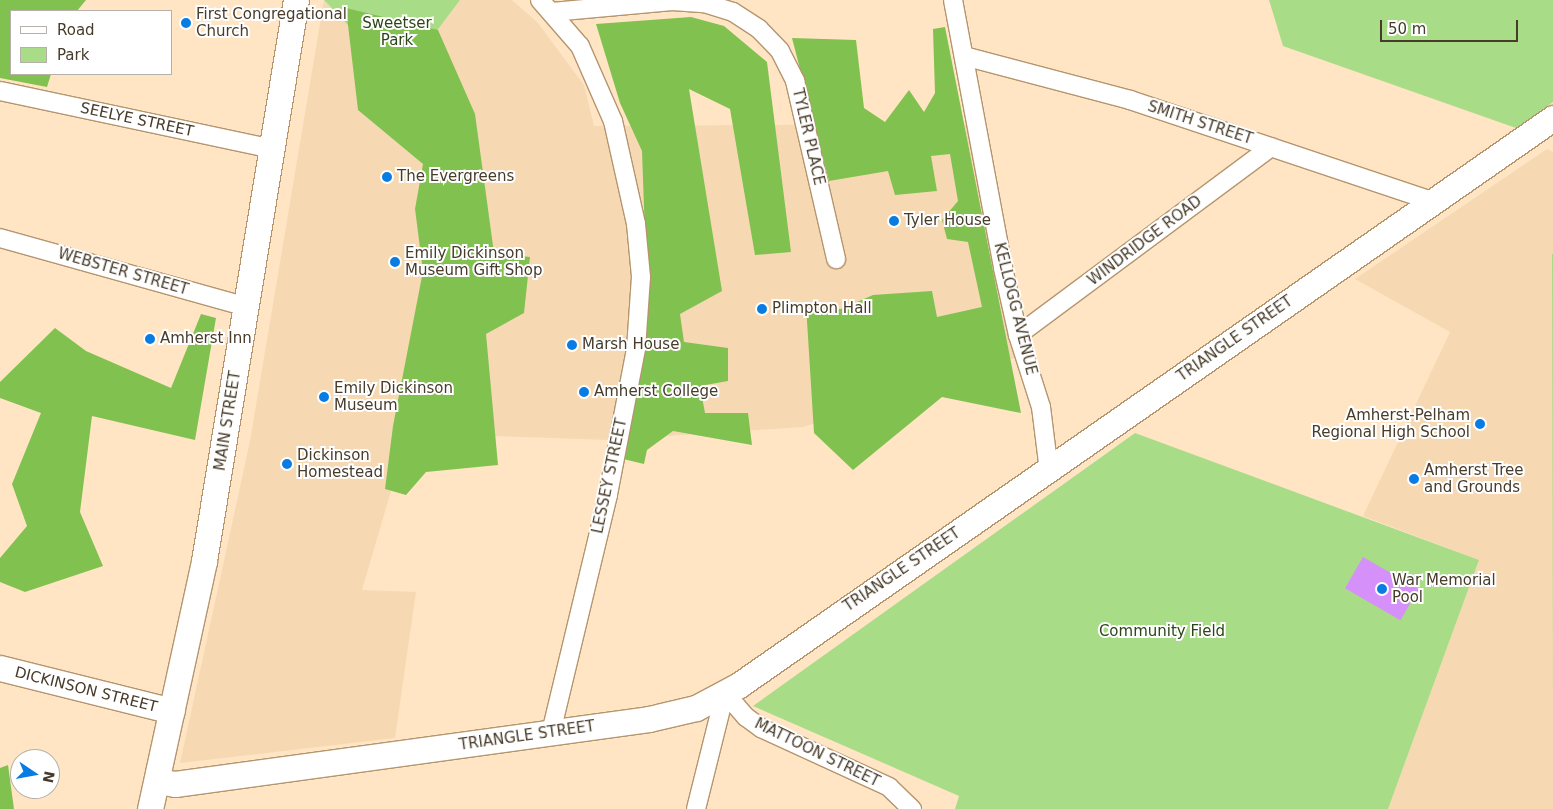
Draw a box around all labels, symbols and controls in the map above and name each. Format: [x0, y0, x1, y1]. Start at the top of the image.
place label: First Congregational Church [196, 5, 347, 40]
legend [10, 10, 172, 75]
scale bar [1383, 10, 1520, 42]
park label: Sweetser Park [362, 14, 432, 49]
marker: First Congregational Church [180, 17, 192, 29]
text: 50 m [1388, 20, 1426, 38]
text: Road [57, 21, 95, 39]
text: Park [57, 46, 89, 64]
street label: TYLER PLACE [788, 87, 828, 187]
street label: SMITH STREET [1145, 98, 1255, 148]
street label: SEELYE STREET [79, 99, 195, 141]
place label: The Evergreens [397, 168, 514, 186]
marker: The Evergreens [381, 171, 393, 183]
street label: WINDRIDGE ROAD [1084, 192, 1206, 290]
place label: Tyler House [904, 212, 991, 230]
marker: Tyler House [888, 215, 900, 227]
street label: KELLOGG AVENUE [990, 241, 1040, 377]
place label: Emily Dickinson Museum Gift Shop [405, 244, 543, 279]
street label: WEBSTER STREET [56, 245, 190, 299]
marker: Emily Dickinson Museum Gift Shop [389, 256, 401, 268]
street label: TRIANGLE STREET [1174, 292, 1296, 386]
place label: Plimpton Hall [772, 300, 872, 318]
marker: Plimpton Hall [756, 303, 768, 315]
place label: Amherst Inn [160, 330, 252, 348]
marker: Amherst Inn [144, 333, 156, 345]
place label: Marsh House [582, 336, 679, 354]
marker: Marsh House [566, 339, 578, 351]
street label: MAIN STREET [211, 370, 245, 472]
place label: Emily Dickinson Museum [334, 379, 453, 414]
place label: Amherst College [594, 383, 718, 401]
marker: Amherst College [578, 386, 590, 398]
marker: Emily Dickinson Museum [318, 391, 330, 403]
place label: Amherst-Pelham Regional High School [1311, 406, 1470, 441]
street label: LESSEY STREET [589, 417, 631, 535]
marker: Amherst-Pelham Regional High School [1474, 418, 1486, 430]
place label: Dickinson Homestead [297, 446, 383, 481]
marker: Dickinson Homestead [281, 458, 293, 470]
place label: Amherst Tree and Grounds [1424, 461, 1523, 496]
marker: Amherst Tree and Grounds [1408, 473, 1420, 485]
street label: TRIANGLE STREET [840, 524, 964, 616]
place label: War Memorial Pool [1392, 571, 1496, 606]
marker: War Memorial Pool [1376, 583, 1388, 595]
park label: Community Field [1099, 623, 1225, 641]
street label: DICKINSON STREET [13, 664, 159, 716]
street label: MATTOON STREET [752, 715, 882, 791]
street label: TRIANGLE STREET [458, 718, 596, 754]
north arrow [10, 749, 60, 799]
text: N [40, 770, 58, 784]

